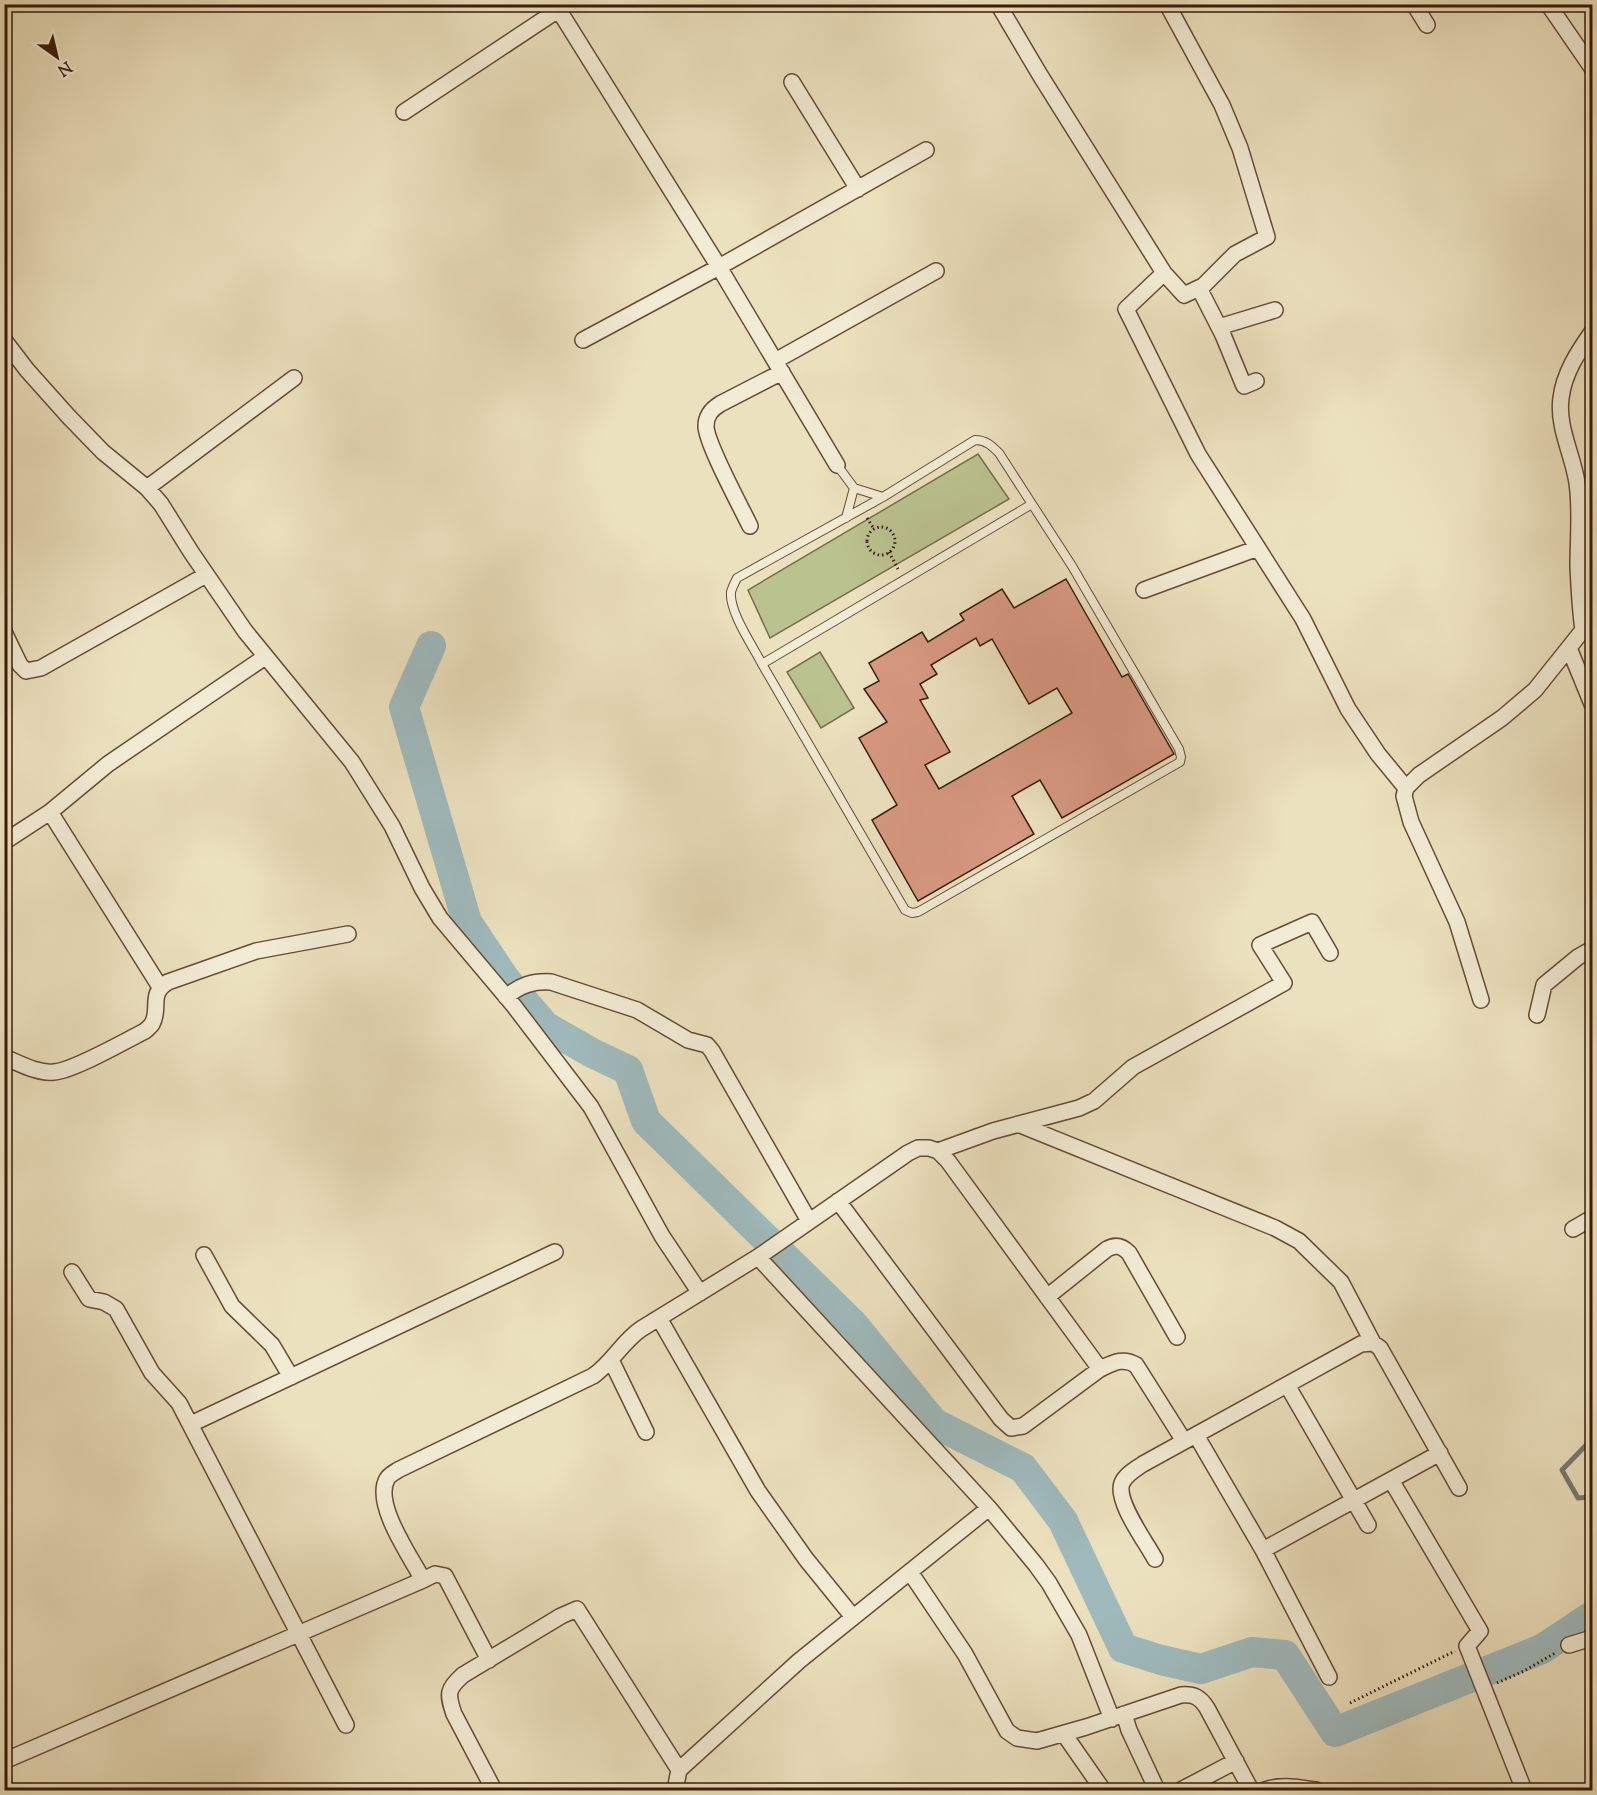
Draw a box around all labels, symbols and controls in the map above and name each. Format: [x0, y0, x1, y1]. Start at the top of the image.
north arrow [27, 27, 87, 87]
text: N [52, 54, 76, 81]

